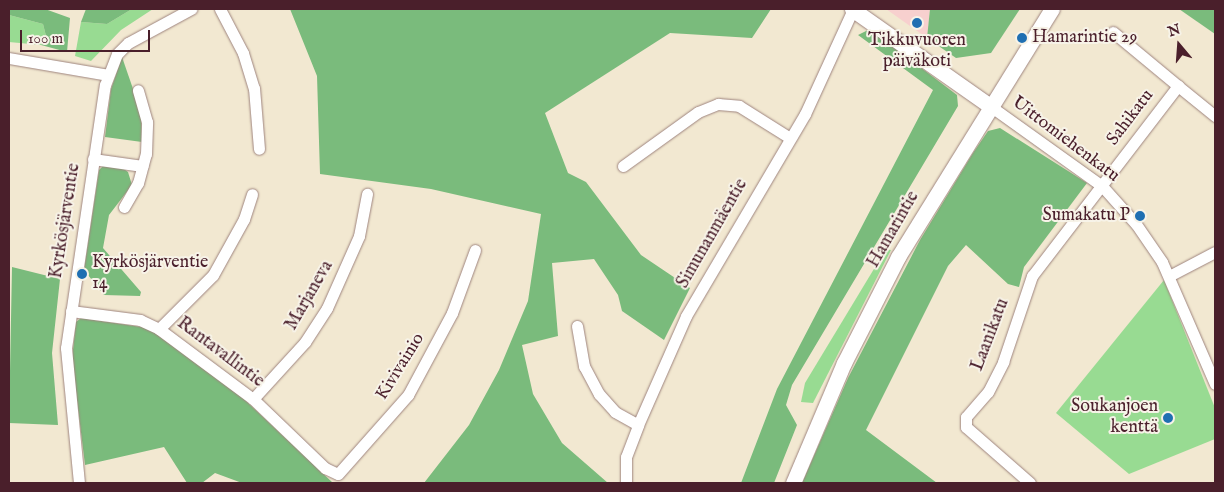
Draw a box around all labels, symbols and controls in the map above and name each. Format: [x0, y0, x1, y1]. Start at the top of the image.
marker: Tikkuvuoren päiväkoti [911, 17, 923, 29]
scale bar [22, 20, 152, 52]
north arrow [1154, 20, 1204, 70]
text: N [1166, 20, 1183, 41]
place label: Hamarintie 29 [1032, 27, 1137, 49]
text: 100 m [28, 29, 63, 48]
place label: Tikkuvuoren päiväkoti [868, 31, 966, 74]
marker: Hamarintie 29 [1016, 32, 1028, 44]
street label: Sahikatu [1103, 86, 1159, 150]
street label: Uittomiehenkatu [1007, 92, 1123, 188]
street label: Kyrkösjärventie [46, 162, 86, 280]
street label: Simunanmäentie [673, 175, 753, 293]
street label: Hamarintie [863, 188, 925, 272]
place label: Sumakatu P [1042, 205, 1130, 227]
marker: Sumakatu P [1134, 210, 1146, 222]
place label: Kyrkösjärventie 14 [92, 253, 208, 296]
street label: Marjaneva [281, 257, 339, 335]
marker: Kyrkösjärventie 14 [76, 268, 88, 280]
street label: Laanikatu [967, 296, 1015, 374]
street label: Rantavallintie [172, 313, 268, 393]
street label: Kivivainio [372, 329, 430, 405]
place label: Soukanjoen kenttä [1071, 397, 1158, 439]
marker: Soukanjoen kenttä [1162, 412, 1174, 424]

